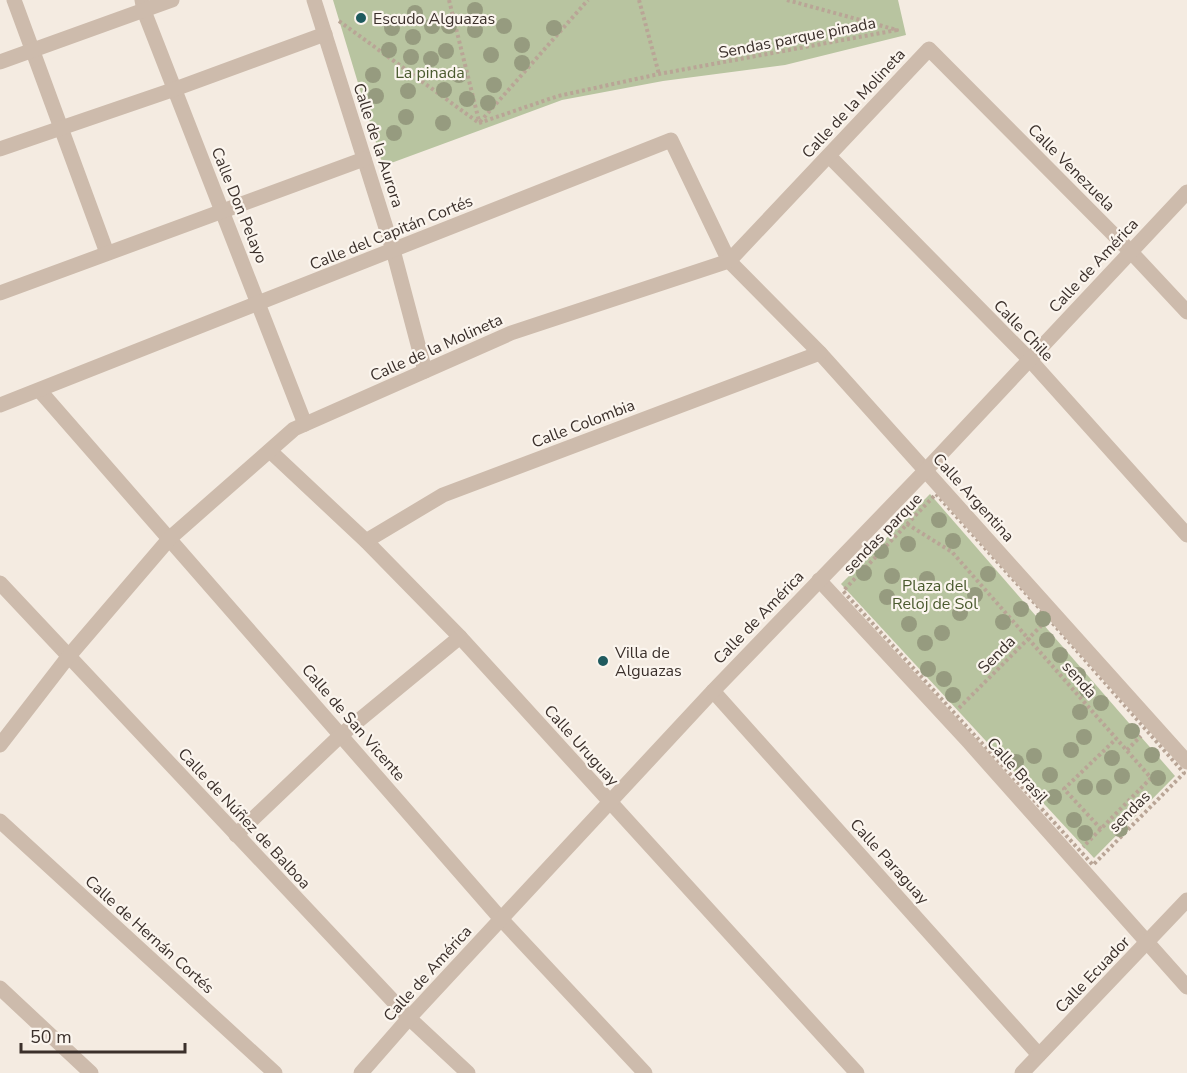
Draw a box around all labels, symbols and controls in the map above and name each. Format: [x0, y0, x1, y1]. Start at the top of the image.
place label: Escudo Alguazas [373, 8, 495, 30]
marker: Escudo Alguazas [354, 11, 368, 25]
street label: Sendas parque pinada [717, 12, 878, 64]
street label: Calle de la Molineta [797, 44, 911, 163]
park label: La pinada [395, 62, 465, 84]
street label: Calle de la Aurora [348, 80, 409, 210]
street label: Calle Venezuela [1023, 119, 1120, 216]
street label: Calle Don Pelayo [206, 144, 272, 267]
street label: Calle del Capitán Cortés [307, 190, 476, 276]
street label: Calle de América [1044, 214, 1143, 318]
street label: Calle Chile [988, 295, 1058, 366]
street label: Calle de la Molineta [367, 309, 506, 387]
street label: Calle Colombia [529, 394, 638, 454]
street label: Calle Argentina [928, 449, 1019, 547]
street label: sendas parque [838, 488, 927, 579]
street label: Calle de América [708, 566, 809, 669]
park label: Plaza del Reloj de Sol [892, 575, 978, 615]
street label: Senda [973, 631, 1020, 678]
place label: Villa de Alguazas [614, 642, 682, 682]
marker: Villa de Alguazas [596, 654, 610, 668]
street label: senda [1057, 656, 1102, 703]
street label: Calle de San Vicente [296, 660, 410, 786]
street label: Calle Uruguay [539, 700, 624, 792]
street label: Calle Brasil [982, 733, 1053, 809]
street label: Calle de Núñez de Balboa [173, 743, 316, 894]
street label: sendas [1104, 786, 1155, 837]
street label: Calle Paraguay [845, 814, 934, 910]
street label: Calle de Hernán Cortés [80, 871, 219, 999]
street label: Calle de América [379, 921, 477, 1026]
street label: Calle Ecuador [1050, 931, 1135, 1018]
scale bar [21, 1016, 184, 1054]
text: 50 m [30, 1025, 72, 1049]

